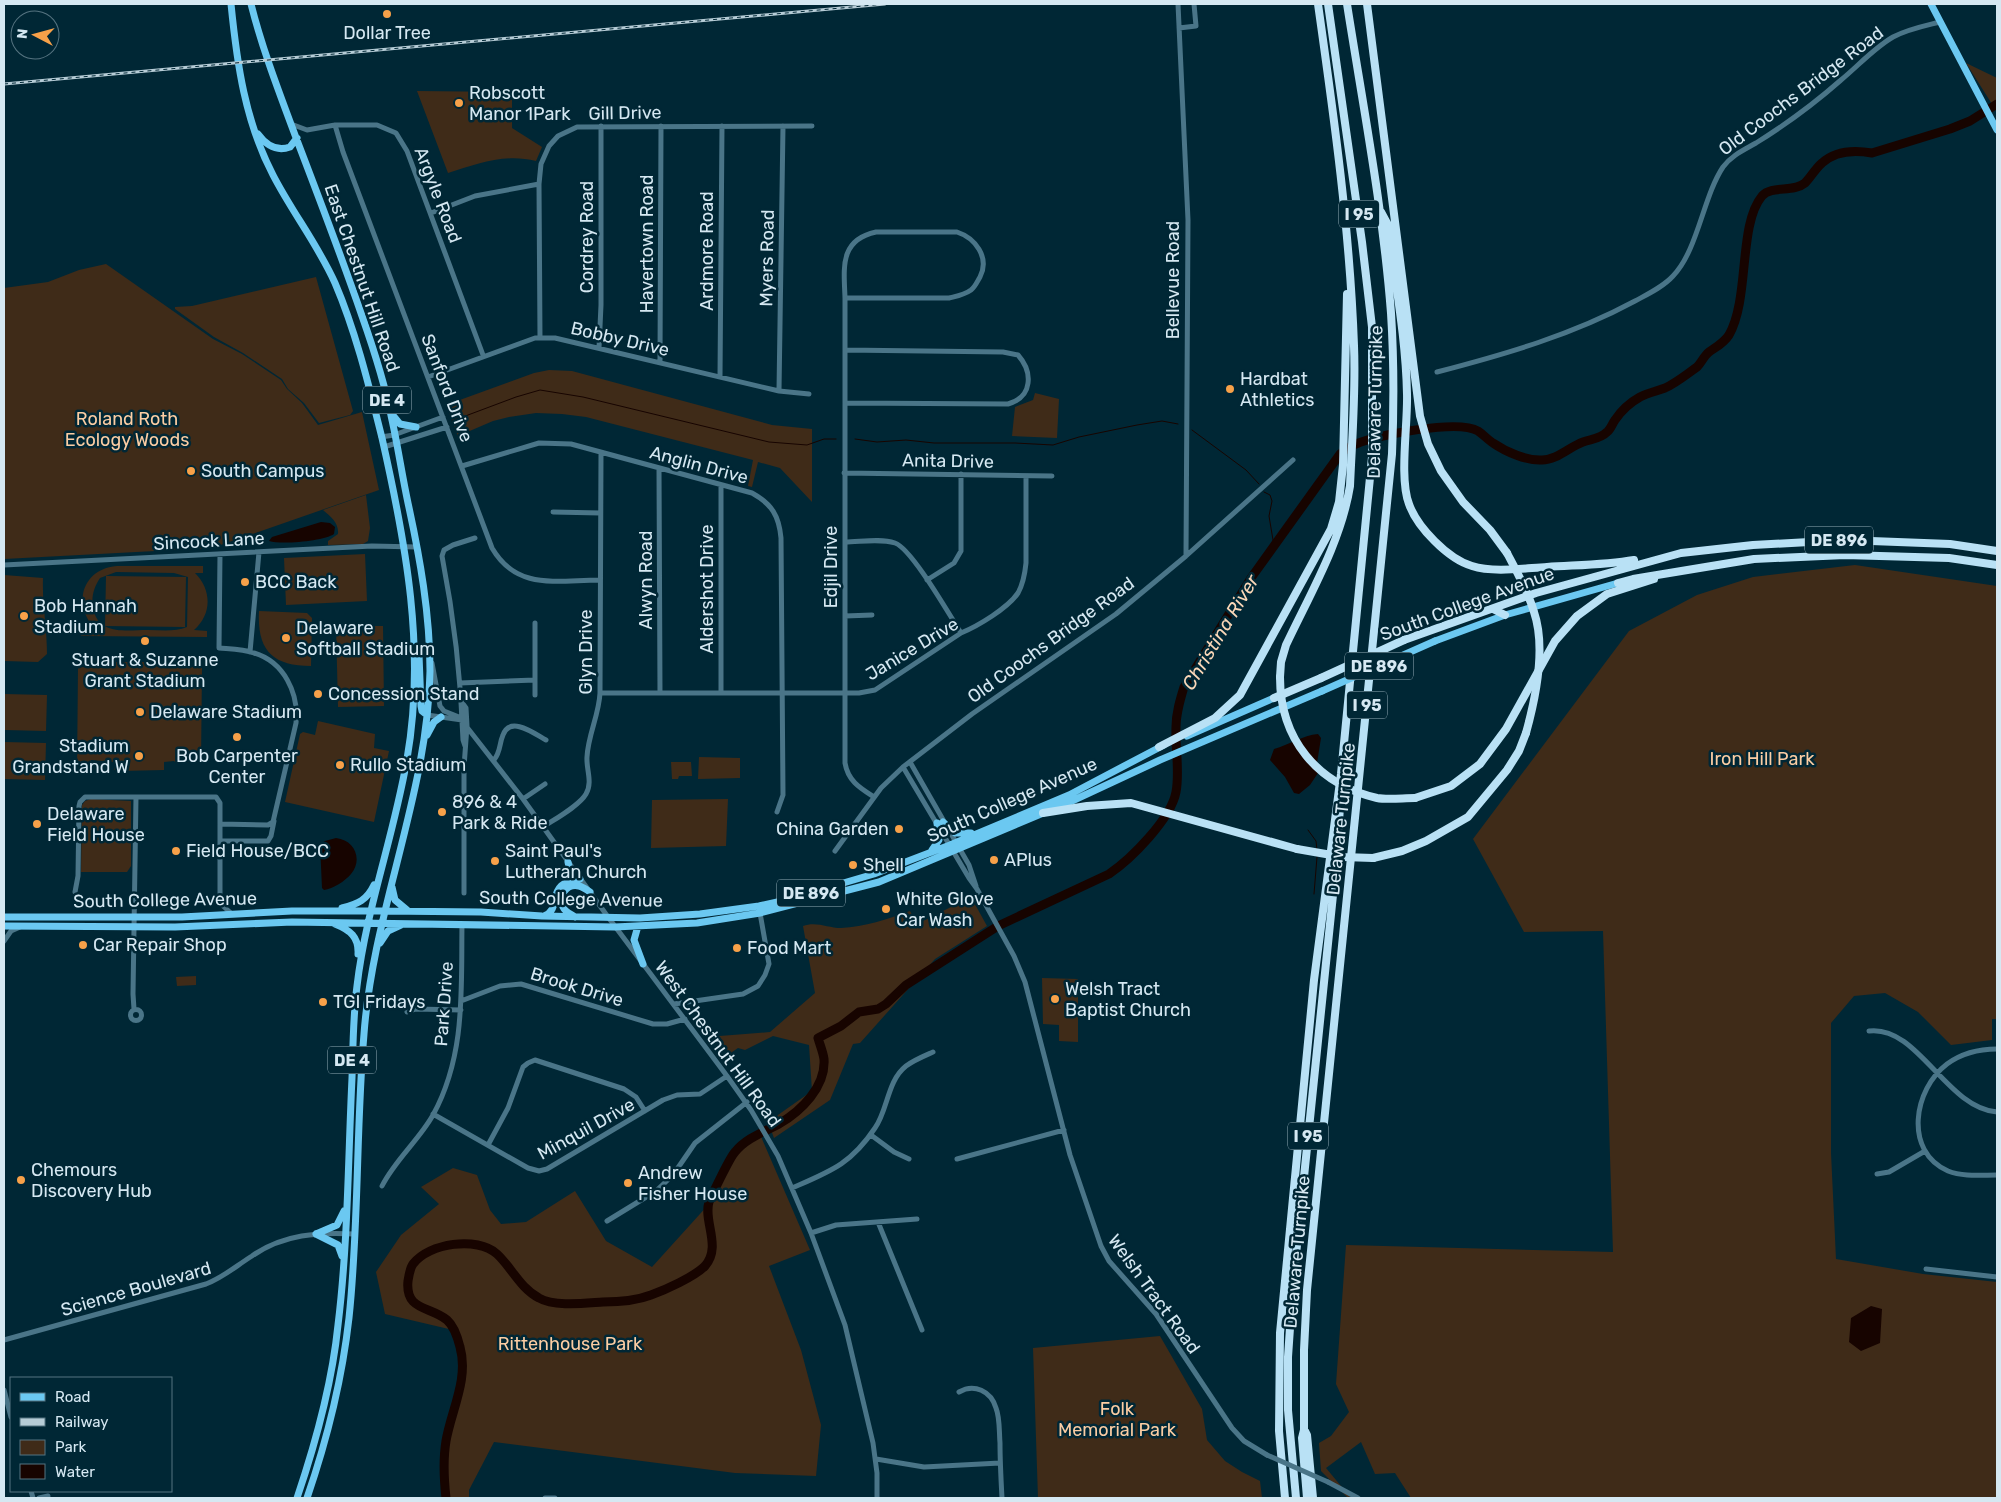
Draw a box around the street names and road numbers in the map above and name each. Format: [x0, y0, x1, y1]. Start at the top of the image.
street label: Old Coochs Bridge Road [1714, 22, 1888, 160]
street label: Gill Drive [588, 101, 662, 125]
street label: Argyle Road [410, 144, 466, 246]
street label: Havertown Road [636, 175, 658, 313]
street label: East Chestnut Hill Road [320, 181, 404, 375]
street label: Cordrey Road [576, 181, 598, 293]
street label: Ardmore Road [696, 191, 718, 311]
road number: I 95 [1339, 200, 1379, 228]
street label: Myers Road [755, 209, 779, 307]
street label: Bellevue Road [1162, 221, 1184, 339]
street label: Bobby Drive [569, 317, 671, 361]
street label: Delaware Turnpike [1363, 325, 1387, 479]
street label: Sanford Drive [416, 331, 478, 445]
road number: DE 4 [363, 386, 411, 414]
street label: Anglin Drive [647, 441, 751, 489]
street label: Anita Drive [902, 449, 994, 473]
street label: Aldershot Drive [696, 524, 718, 654]
street label: Edjil Drive [820, 526, 842, 608]
road number: DE 896 [1805, 526, 1873, 554]
street label: Sincock Lane [153, 527, 265, 555]
street label: Alwyn Road [635, 531, 657, 629]
street label: South College Avenue [1377, 562, 1557, 646]
street label: Old Coochs Bridge Road [963, 572, 1139, 708]
street label: Glyn Drive [575, 609, 597, 695]
street label: Janice Drive [862, 613, 962, 685]
road number: DE 896 [1345, 652, 1413, 679]
road number: I 95 [1347, 692, 1387, 718]
street label: Delaware Turnpike [1322, 742, 1360, 896]
street label: South College Avenue [924, 753, 1100, 847]
road number: DE 896 [777, 880, 845, 906]
street label: South College Avenue [479, 886, 663, 912]
street label: South College Avenue [73, 887, 257, 913]
street label: West Chestnut Hill Road [650, 957, 786, 1131]
street label: Park Drive [430, 961, 458, 1047]
street label: Brook Drive [528, 962, 626, 1012]
road number: DE 4 [328, 1046, 376, 1074]
street label: Minquil Drive [534, 1093, 638, 1165]
road number: I 95 [1288, 1122, 1328, 1150]
street label: Delaware Turnpike [1279, 1175, 1315, 1329]
street label: Welsh Tract Road [1103, 1230, 1205, 1358]
street label: Science Boulevard [58, 1257, 214, 1321]

